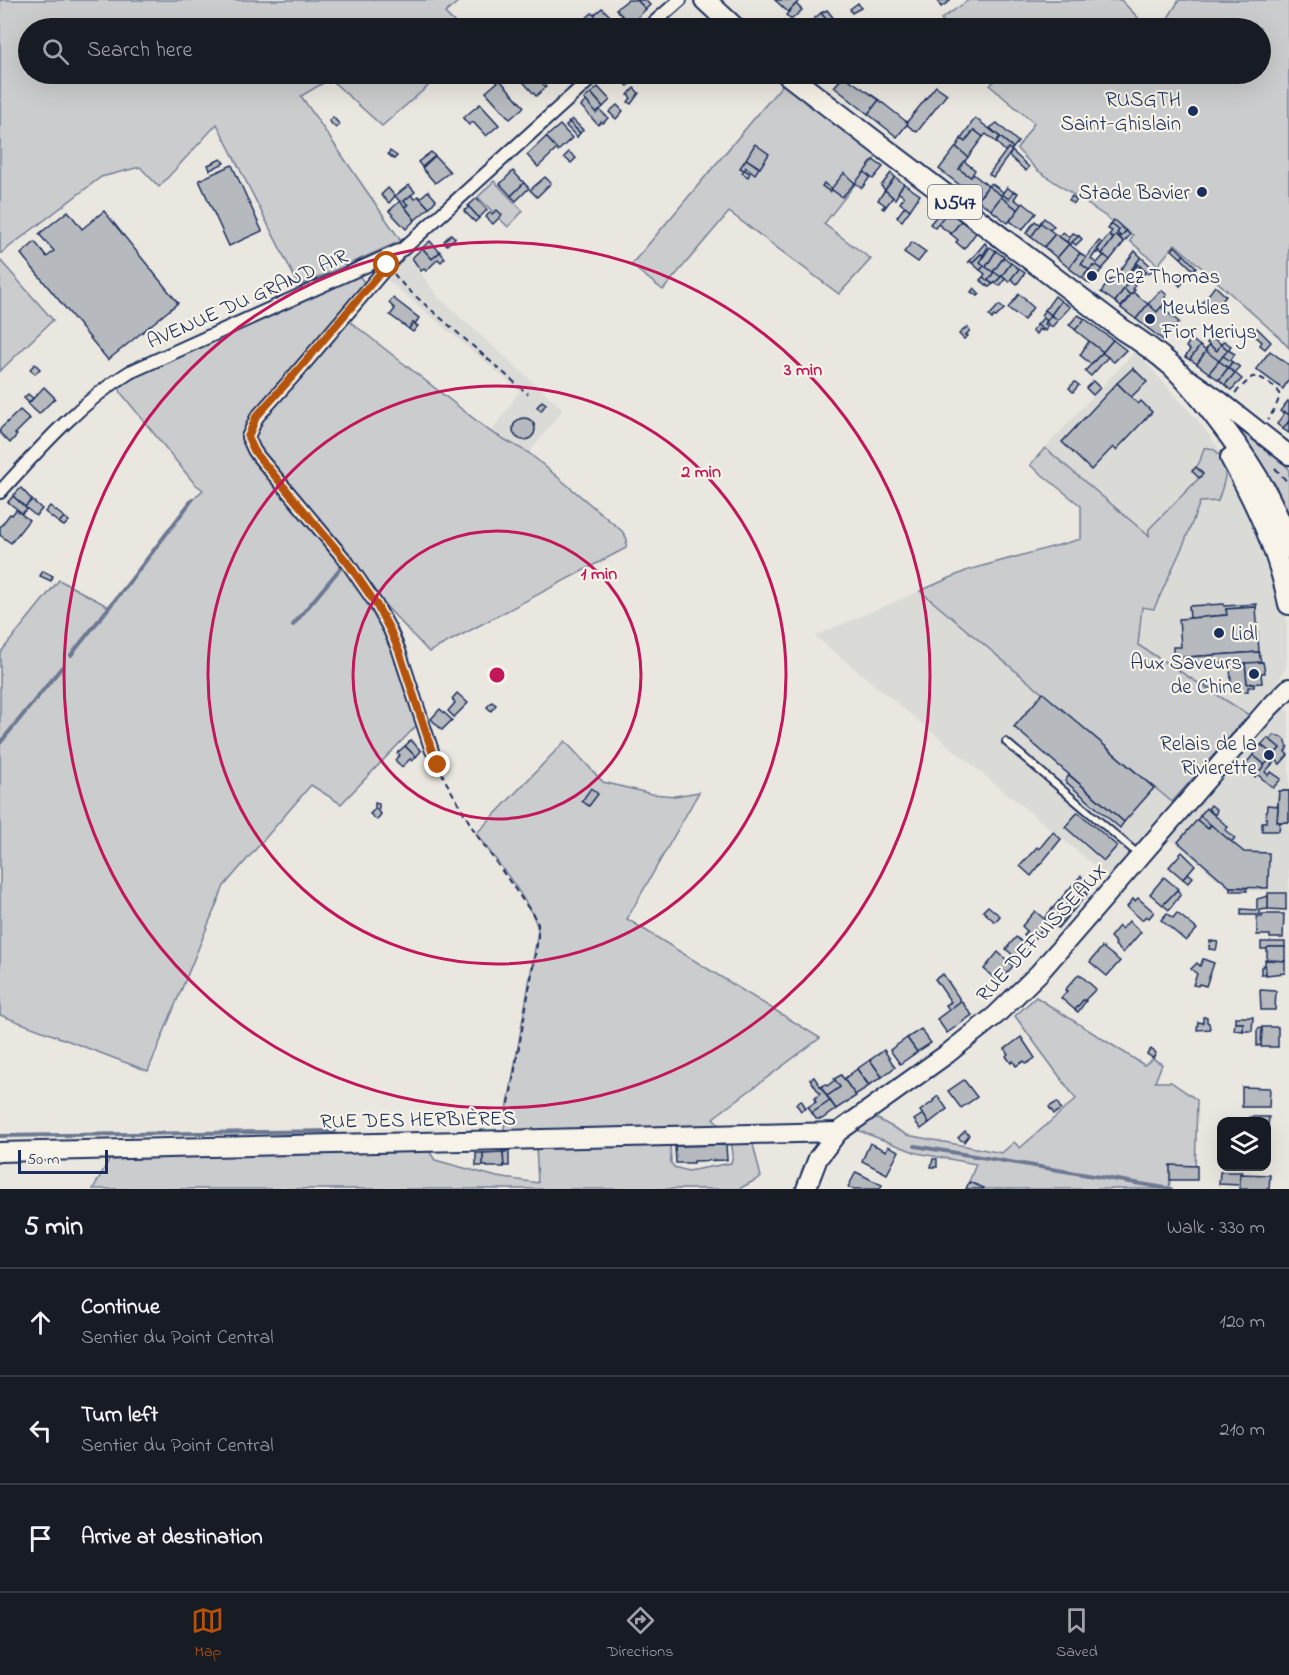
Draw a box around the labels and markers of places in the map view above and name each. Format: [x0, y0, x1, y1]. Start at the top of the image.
place label: RUSGTH Saint-Ghislain [1061, 86, 1181, 140]
marker: RUSGTH Saint-Ghislain [1186, 104, 1200, 118]
place label: Stade Bavier [1078, 179, 1190, 209]
marker: Stade Bavier [1195, 185, 1209, 199]
place label: Chez Thomas [1104, 263, 1220, 293]
marker: Chez Thomas [1085, 269, 1099, 283]
place label: Meubles Fior Meriys [1161, 294, 1257, 350]
marker: Meubles Fior Meriys [1143, 312, 1157, 326]
place label: Lidl [1231, 620, 1258, 650]
marker: Lidl [1212, 626, 1226, 640]
place label: Aux Saveurs de Chine [1130, 649, 1243, 703]
centre of rings [487, 665, 507, 685]
marker: Aux Saveurs de Chine [1247, 667, 1261, 681]
place label: Relais de la Rivierette [1160, 730, 1258, 784]
marker: Relais de la Rivierette [1262, 748, 1276, 762]

